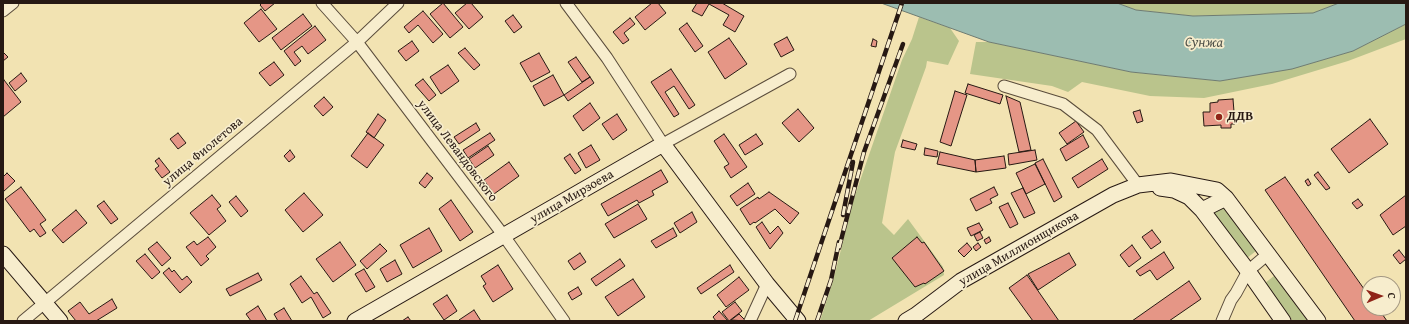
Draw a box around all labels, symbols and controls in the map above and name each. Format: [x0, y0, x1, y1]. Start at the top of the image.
water label: Сунжа [1185, 34, 1223, 52]
street label: улица Левандовского [414, 97, 500, 205]
place label: ДДВ [1227, 109, 1253, 125]
marker: ДДВ [1214, 112, 1224, 122]
street label: улица Фиолетова [160, 114, 246, 190]
street label: улица Мирзоева [527, 167, 617, 227]
street label: улица Миллионщикова [956, 208, 1082, 290]
north arrow [1361, 276, 1401, 316]
text: С [1384, 292, 1400, 299]

